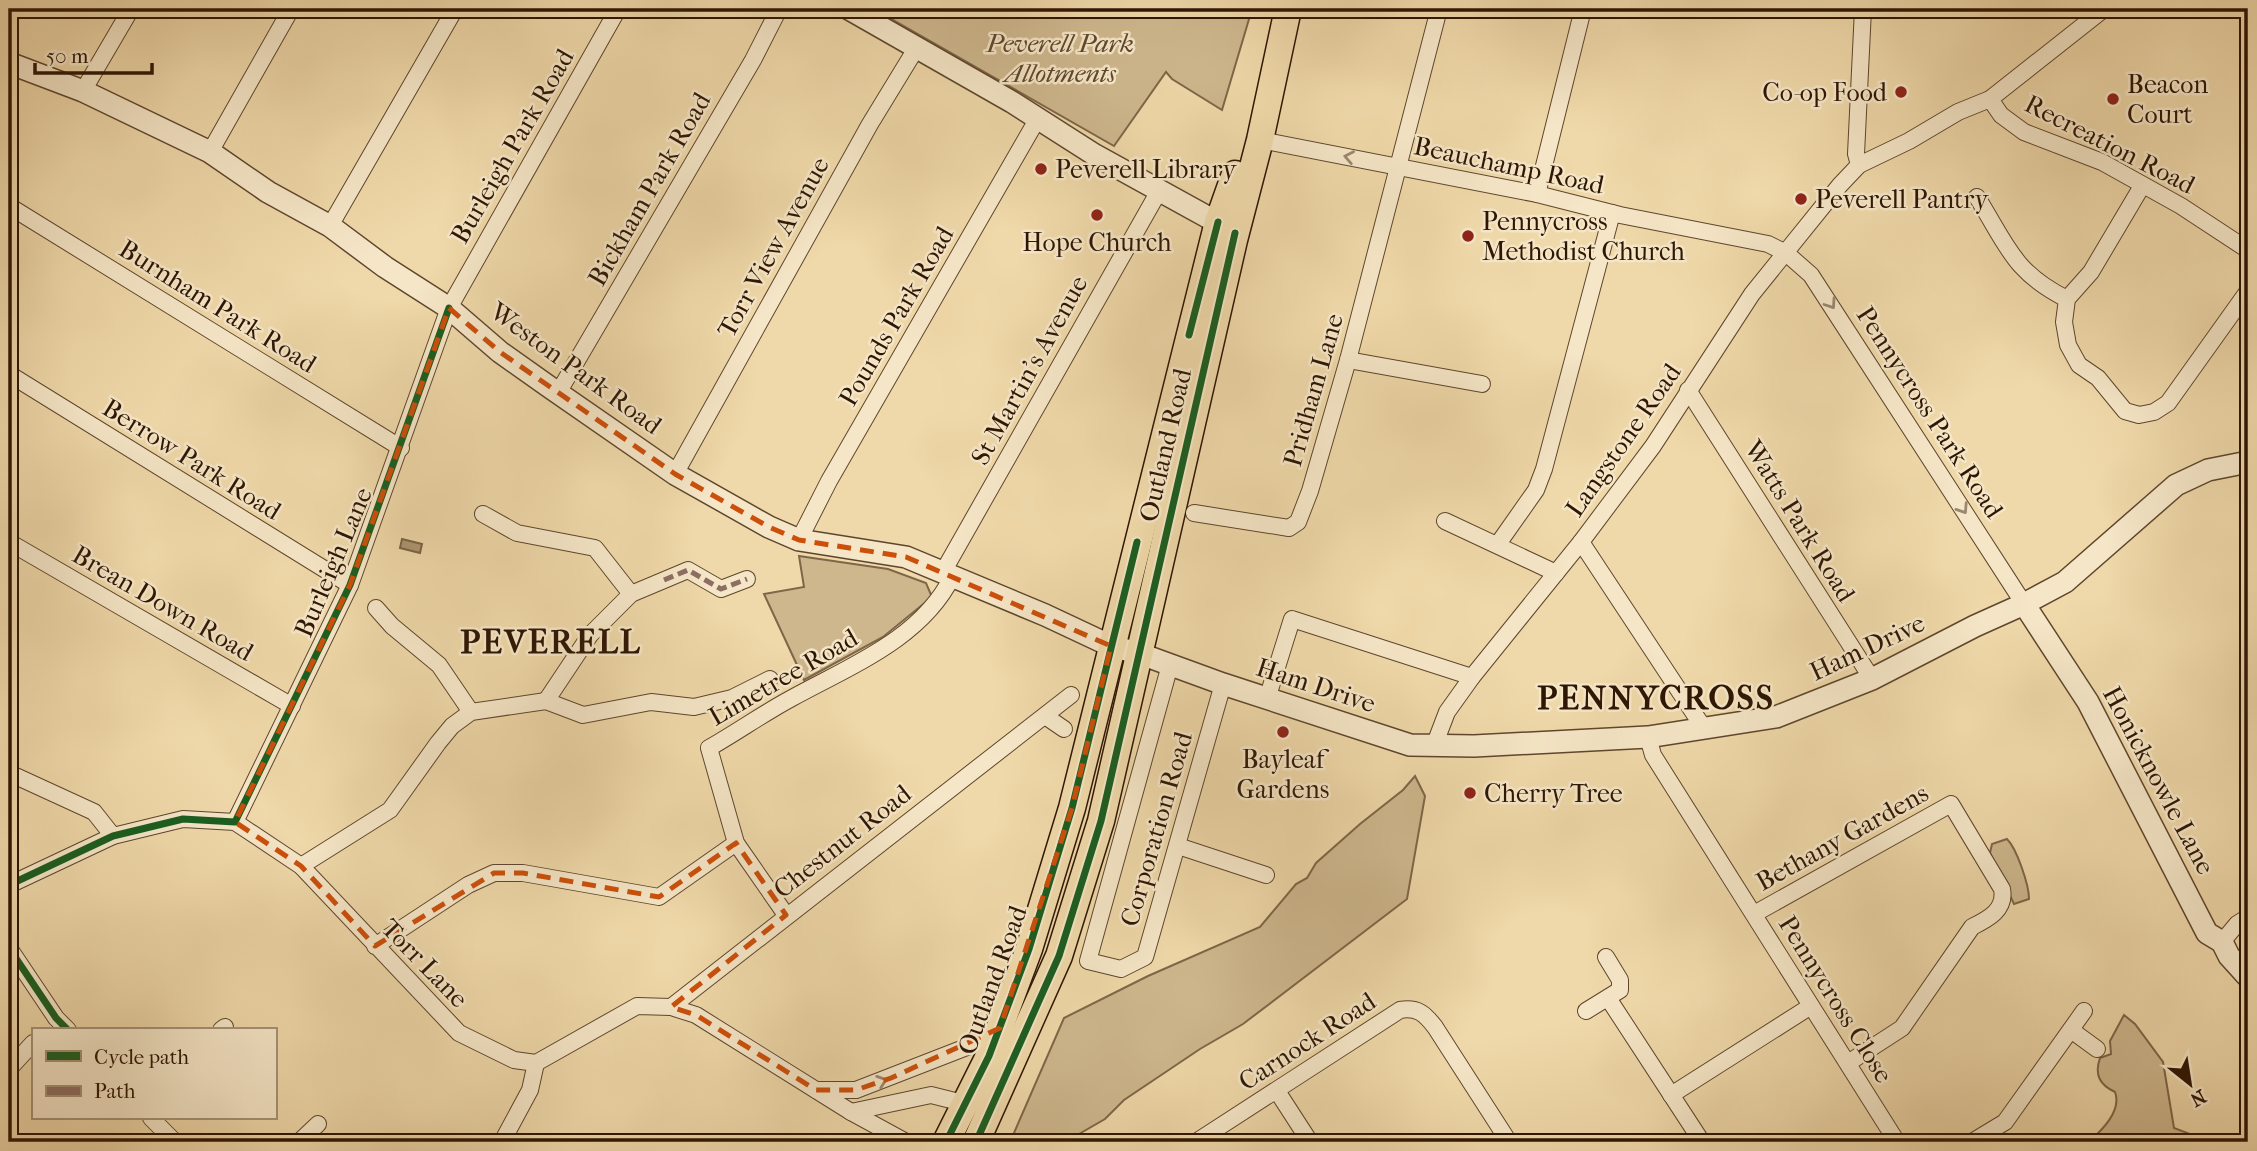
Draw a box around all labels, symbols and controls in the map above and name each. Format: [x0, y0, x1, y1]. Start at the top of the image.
park label: Peverell Park Allotments [985, 28, 1134, 89]
scale bar [35, 32, 152, 76]
street label: Burleigh Park Road [444, 43, 581, 249]
text: 50 m [46, 44, 89, 68]
place label: Beacon Court [2127, 69, 2208, 130]
place label: Co-op Food [1762, 77, 1888, 108]
marker: Co-op Food [1893, 84, 1909, 100]
street label: Bickham Park Road [581, 86, 718, 291]
street label: Recreation Road [2019, 88, 2201, 201]
marker: Beacon Court [2105, 91, 2121, 107]
street label: Beauchamp Road [1411, 130, 1608, 201]
one-way arrow [1343, 150, 1355, 165]
street label: Torr View Avenue [711, 151, 836, 343]
place label: Peverell Library [1055, 154, 1237, 185]
marker: Peverell Library [1033, 161, 1049, 177]
place label: Peverell Pantry [1815, 184, 1989, 215]
marker: Peverell Pantry [1793, 191, 1809, 207]
place label: Pennycross Methodist Church [1482, 206, 1685, 267]
marker: Hope Church [1089, 207, 1105, 223]
street label: Pounds Park Road [832, 220, 961, 412]
place label: Hope Church [1022, 227, 1172, 258]
marker: Pennycross Methodist Church [1460, 228, 1476, 244]
street label: Burnham Park Road [113, 233, 323, 380]
street label: St Martin's Avenue [965, 270, 1094, 470]
street label: Weston Park Road [483, 295, 668, 441]
one-way arrow [1822, 296, 1835, 309]
street label: Pennycross Park Road [1850, 301, 2010, 525]
street label: Pridham Lane [1277, 310, 1350, 470]
street label: Langstone Road [1559, 357, 1688, 523]
street label: Outland Road [1133, 365, 1198, 525]
street label: Berrow Park Road [97, 392, 287, 527]
street label: Watts Park Road [1737, 434, 1862, 608]
street label: Burleigh Lane [288, 483, 379, 642]
one-way arrow [1955, 501, 1968, 514]
street label: Brean Down Road [67, 539, 259, 668]
street label: Ham Drive [1805, 607, 1930, 688]
street label: Limetree Road [703, 622, 864, 733]
district label: PEVERELL [460, 623, 642, 662]
street label: Ham Drive [1252, 652, 1379, 719]
district label: PENNYCROSS [1537, 679, 1775, 718]
street label: Honicknowle Lane [2096, 681, 2221, 880]
marker: Bayleaf Gardens [1275, 724, 1291, 740]
street label: Corporation Road [1114, 728, 1199, 930]
place label: Bayleaf Gardens [1237, 744, 1330, 805]
street label: Bethany Gardens [1751, 777, 1934, 898]
street label: Chestnut Road [767, 778, 918, 905]
place label: Cherry Tree [1484, 778, 1623, 809]
marker: Cherry Tree [1462, 785, 1478, 801]
street label: Outland Road [951, 901, 1034, 1059]
street label: Pennycross Close [1772, 910, 1899, 1089]
street label: Torr Lane [375, 913, 475, 1014]
street label: Carnock Road [1233, 985, 1382, 1097]
legend [32, 1028, 276, 1120]
text: Cycle path [94, 1045, 189, 1069]
north arrow [2156, 1050, 2226, 1120]
one-way arrow [876, 1075, 888, 1089]
text: Path [94, 1079, 136, 1103]
text: N [2186, 1085, 2210, 1111]

